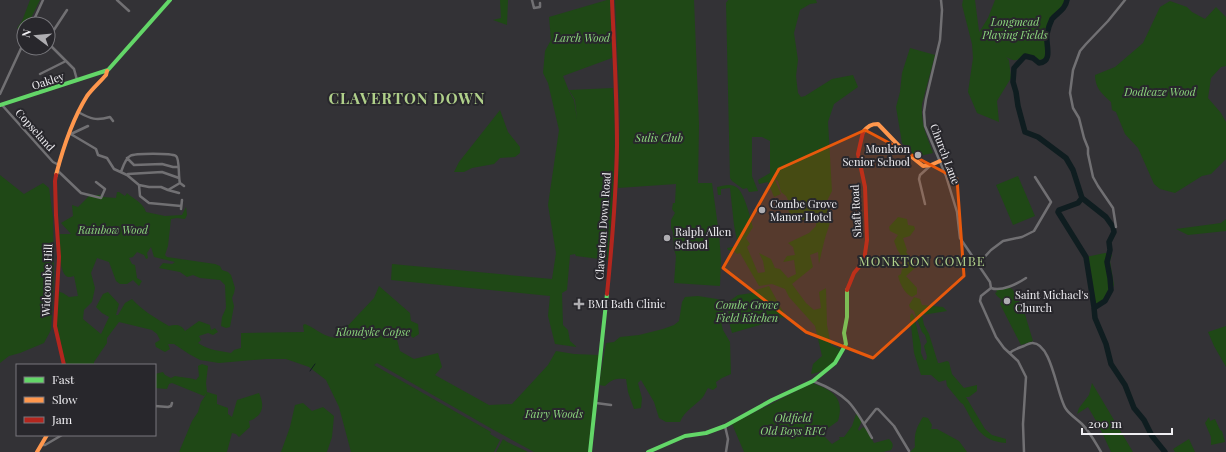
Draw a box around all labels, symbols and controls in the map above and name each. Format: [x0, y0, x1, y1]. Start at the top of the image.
park label: Longmead Playing Fields [981, 14, 1049, 42]
north arrow [16, 16, 56, 56]
text: N [18, 27, 34, 39]
park label: Larch Wood [553, 30, 611, 45]
street label: Oakley [30, 68, 66, 93]
park label: Dodleaze Wood [1123, 84, 1197, 99]
district label: CLAVERTON DOWN [328, 88, 486, 108]
street label: Copseland [12, 105, 59, 154]
street label: Church Lane [927, 121, 964, 187]
park label: Sulis Club [634, 130, 683, 145]
place label: Monkton Senior School [842, 141, 910, 169]
marker: Monkton Senior School [913, 150, 923, 160]
street label: Claverton Down Road [591, 171, 614, 280]
street label: Shaft Road [847, 184, 864, 238]
place label: Combe Grove Manor Hotel [770, 196, 838, 224]
marker: Combe Grove Manor Hotel [757, 205, 767, 215]
park label: Rainbow Wood [77, 222, 149, 237]
place label: Ralph Allen School [675, 224, 732, 252]
marker: Ralph Allen School [662, 233, 672, 243]
street label: Widcombe Hill [38, 243, 55, 318]
district label: MONKTON COMBE [858, 252, 986, 269]
place label: Saint Michael's Church [1015, 287, 1089, 315]
place label: BMI Bath Clinic [588, 296, 665, 311]
marker: Saint Michael's Church [1002, 296, 1012, 306]
park label: Combe Grove Field Kitchen [715, 297, 779, 325]
marker: BMI Bath Clinic [573, 298, 585, 310]
park label: Klondyke Copse [335, 324, 410, 339]
legend [16, 364, 156, 436]
text: Fast [52, 371, 75, 387]
text: Slow [52, 391, 78, 407]
park label: Fairy Woods [524, 406, 584, 421]
park label: Oldfield Old Boys RFC [760, 410, 826, 438]
scale bar [1082, 410, 1172, 436]
text: Jam [51, 411, 73, 427]
text: 200 m [1088, 415, 1122, 431]

